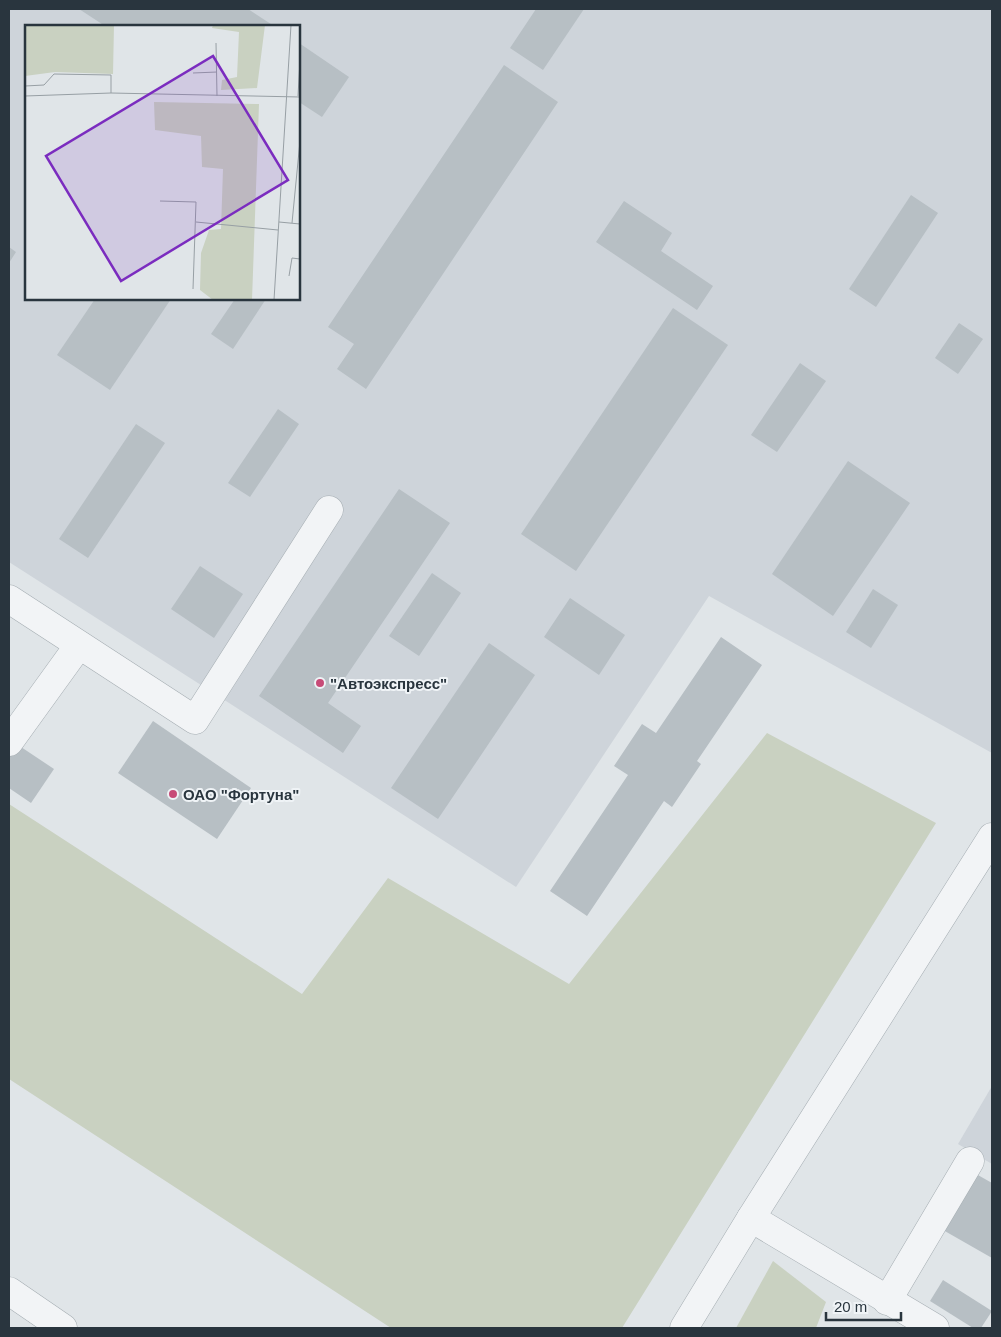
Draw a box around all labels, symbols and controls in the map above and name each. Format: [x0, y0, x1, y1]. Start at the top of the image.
inset map [25, 25, 300, 300]
place label: "Автоэкспресс" [330, 675, 447, 692]
marker: "Автоэкспресс" [314, 677, 326, 689]
place label: ОАО "Фортуна" [183, 786, 299, 803]
marker: ОАО "Фортуна" [167, 788, 179, 800]
scale bar [826, 1290, 901, 1322]
text: 20 m [834, 1298, 867, 1315]

